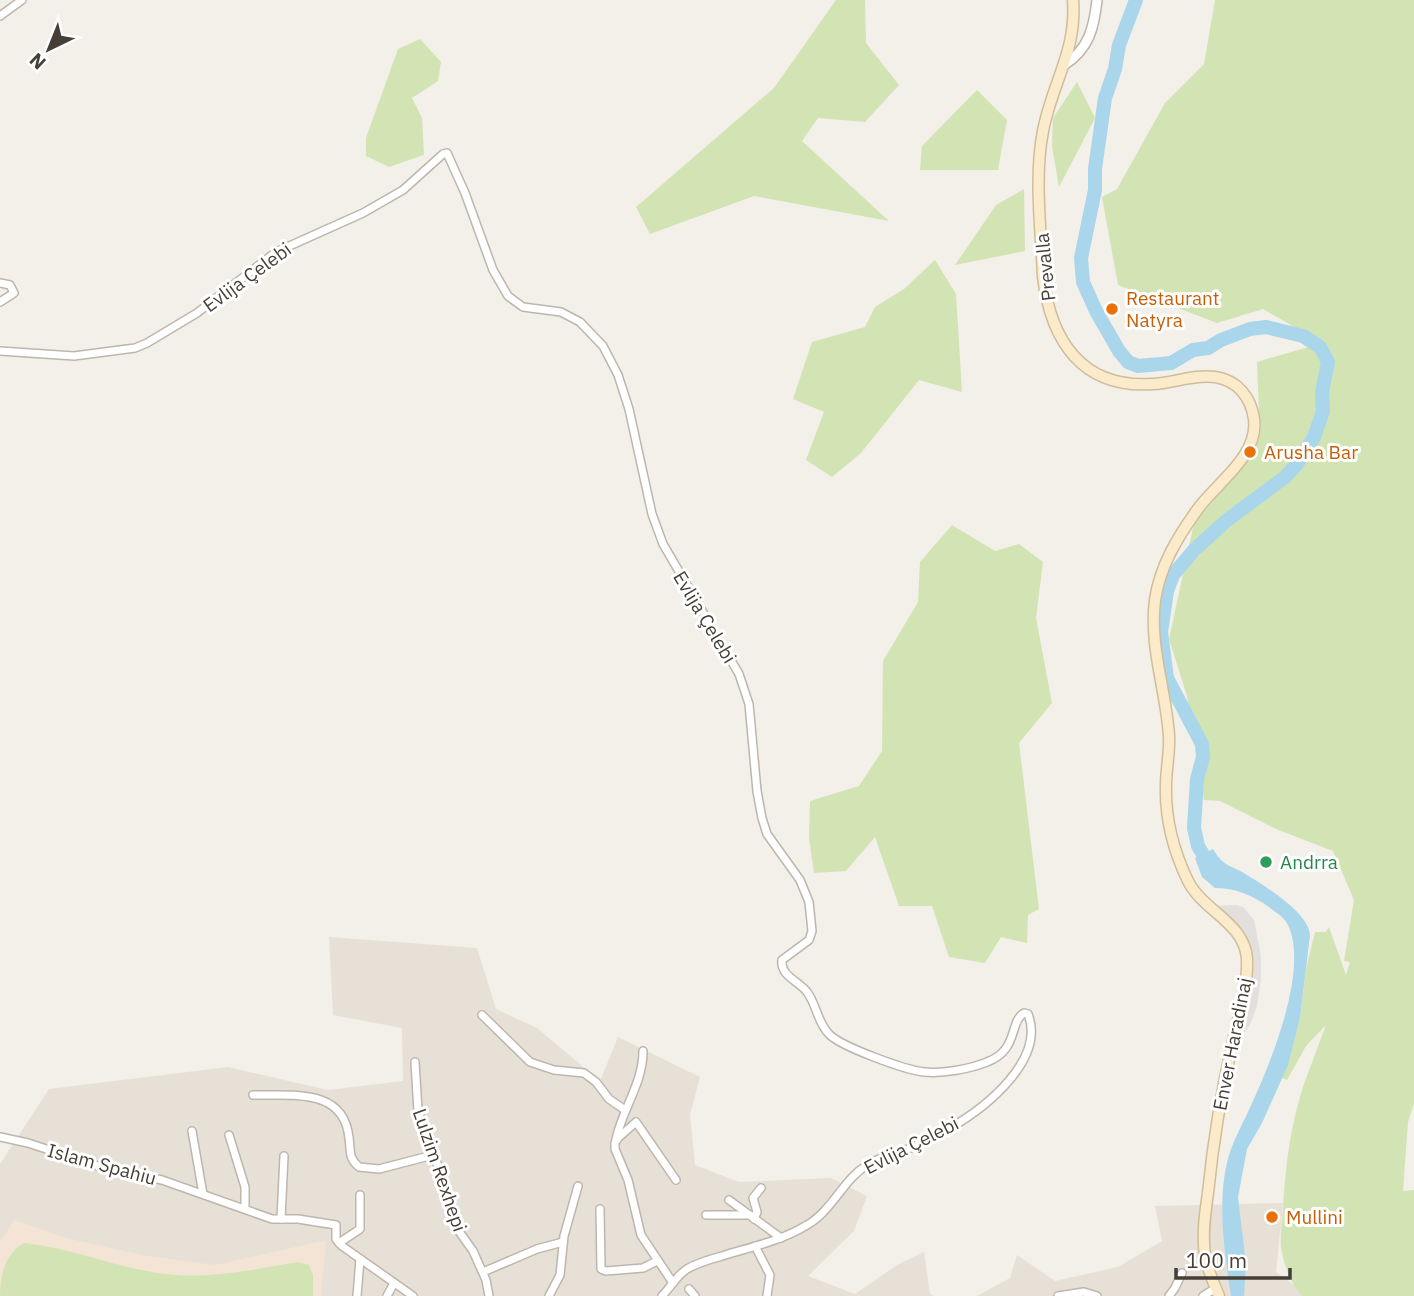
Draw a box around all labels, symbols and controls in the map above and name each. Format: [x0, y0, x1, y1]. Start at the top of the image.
north arrow [14, 14, 84, 84]
text: N [24, 48, 51, 75]
street label: Prevalla [1030, 232, 1060, 302]
street label: Evlija Çelebi [198, 237, 296, 317]
place label: Restaurant Natyra [1126, 286, 1220, 332]
marker: Restaurant Natyra [1104, 301, 1120, 317]
place label: Arusha Bar [1264, 440, 1358, 464]
marker: Arusha Bar [1242, 444, 1258, 460]
street label: Evlija Çelebi [668, 567, 742, 667]
place label: Andrra [1280, 850, 1338, 874]
marker: Andrra [1258, 854, 1274, 870]
street label: Enver Haradinaj [1207, 976, 1257, 1112]
street label: Lulzim Rexhepi [408, 1105, 472, 1235]
street label: Evlija Çelebi [860, 1111, 962, 1179]
street label: Islam Spahiu [45, 1138, 159, 1190]
place label: Mullini [1286, 1205, 1343, 1229]
marker: Mullini [1264, 1209, 1280, 1225]
scale bar [1176, 1236, 1290, 1280]
text: 100 m [1186, 1246, 1247, 1274]

